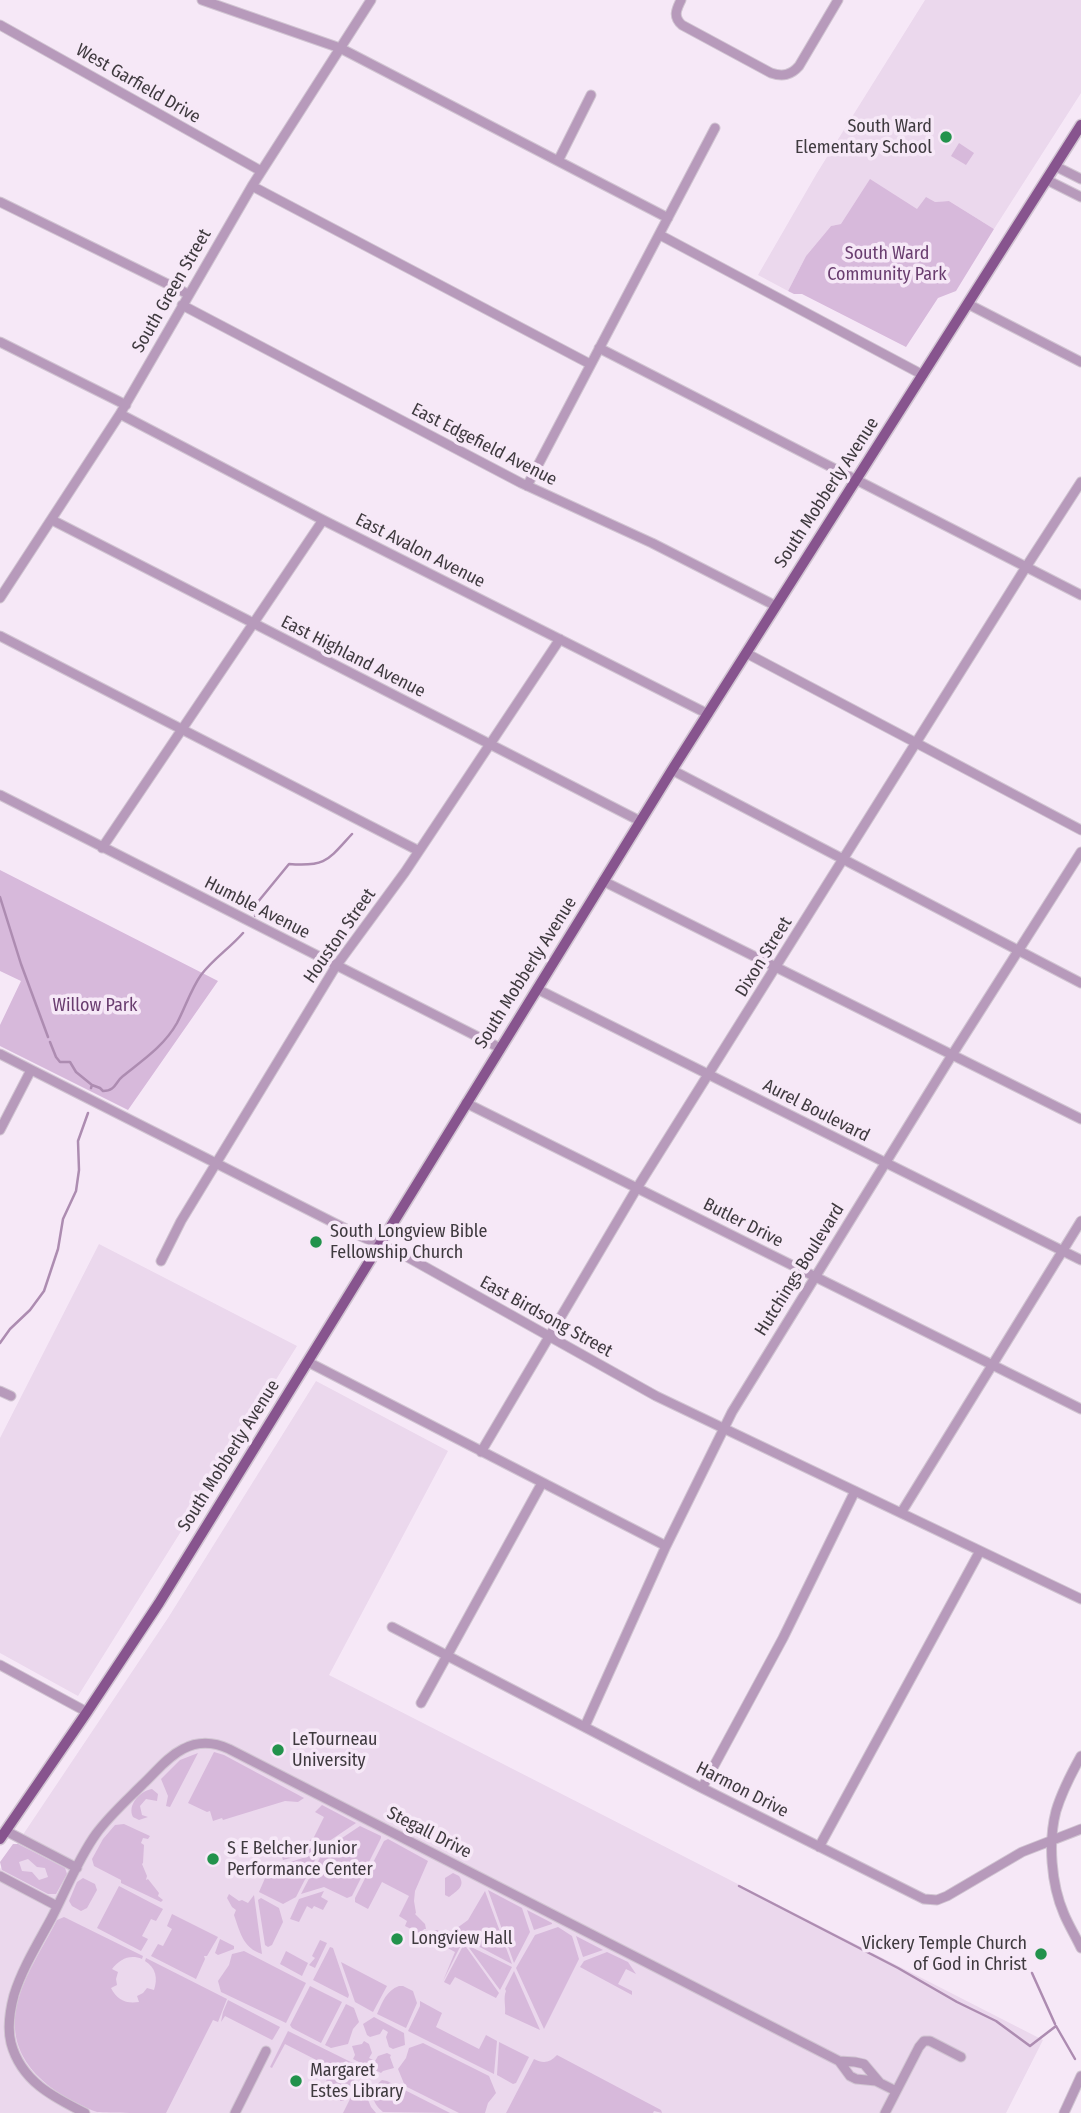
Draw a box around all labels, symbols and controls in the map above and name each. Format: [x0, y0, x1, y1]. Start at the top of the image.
street label: West Garfield Drive [72, 40, 204, 128]
place label: South Ward Elementary School [795, 116, 932, 158]
marker: South Ward Elementary School [938, 129, 954, 145]
street label: South Green Street [128, 225, 216, 357]
park label: South Ward Community Park [827, 243, 947, 286]
street label: East Edgefield Avenue [408, 399, 560, 491]
street label: South Mobberly Avenue [770, 414, 884, 572]
street label: East Avalon Avenue [352, 509, 488, 593]
street label: East Highland Avenue [277, 611, 429, 703]
street label: Humble Avenue [201, 872, 313, 944]
street label: Houston Street [299, 885, 381, 987]
street label: South Mobberly Avenue [470, 893, 582, 1053]
street label: Dixon Street [731, 913, 797, 1001]
park label: Willow Park [53, 995, 137, 1017]
street label: Aurel Boulevard [759, 1075, 873, 1147]
street label: Butler Drive [699, 1194, 787, 1252]
street label: Hutchings Boulevard [751, 1200, 849, 1340]
place label: South Longview Bible Fellowship Church [330, 1221, 487, 1264]
marker: South Longview Bible Fellowship Church [308, 1234, 324, 1250]
street label: East Birdsong Street [476, 1272, 616, 1362]
street label: South Mobberly Avenue [173, 1376, 285, 1536]
place label: LeTourneau University [292, 1729, 377, 1772]
marker: LeTourneau University [270, 1742, 286, 1758]
street label: Harmon Drive [692, 1757, 792, 1823]
street label: Stegall Drive [383, 1802, 475, 1864]
place label: S E Belcher Junior Performance Center [227, 1838, 373, 1881]
marker: S E Belcher Junior Performance Center [205, 1851, 221, 1867]
place label: Longview Hall [411, 1928, 513, 1950]
marker: Longview Hall [389, 1931, 405, 1947]
place label: Vickery Temple Church of God in Christ [862, 1933, 1027, 1976]
marker: Vickery Temple Church of God in Christ [1033, 1946, 1049, 1962]
place label: Margaret Estes Library [310, 2060, 403, 2102]
marker: Margaret Estes Library [288, 2073, 304, 2089]

